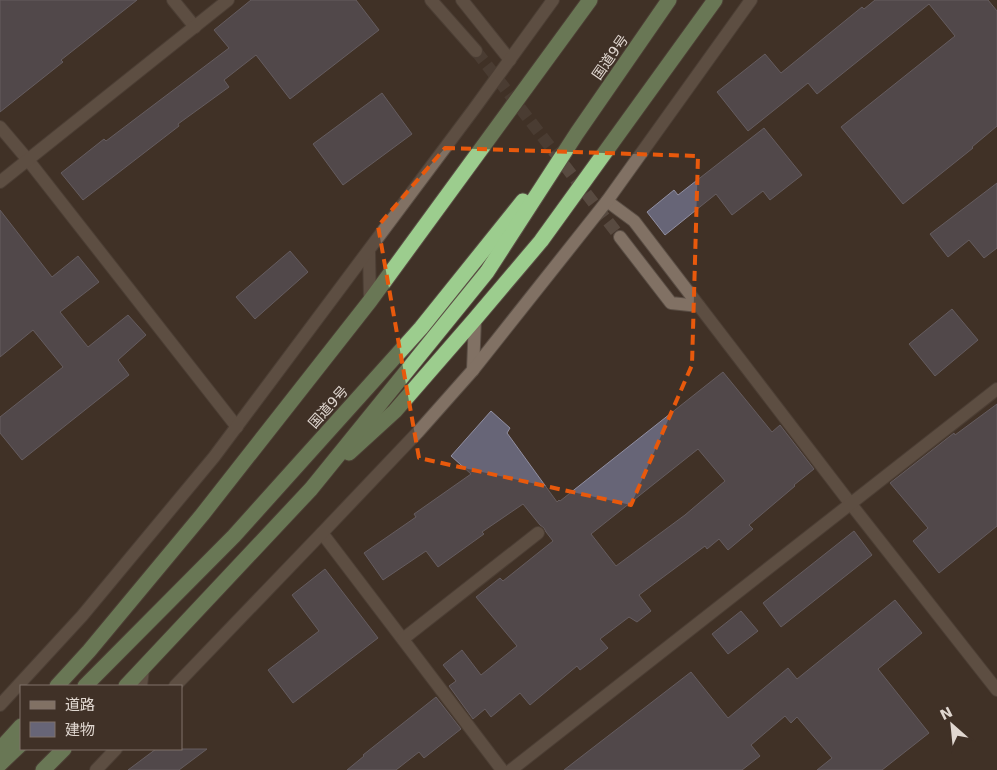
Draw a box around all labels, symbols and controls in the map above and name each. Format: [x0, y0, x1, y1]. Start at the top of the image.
street label: 国道9号 [589, 32, 631, 82]
street label: 国道9号 [305, 383, 351, 431]
legend [20, 685, 182, 750]
text: 道路 [65, 696, 95, 714]
north arrow [927, 700, 977, 750]
text: N [937, 704, 955, 723]
text: 建物 [65, 721, 95, 739]

